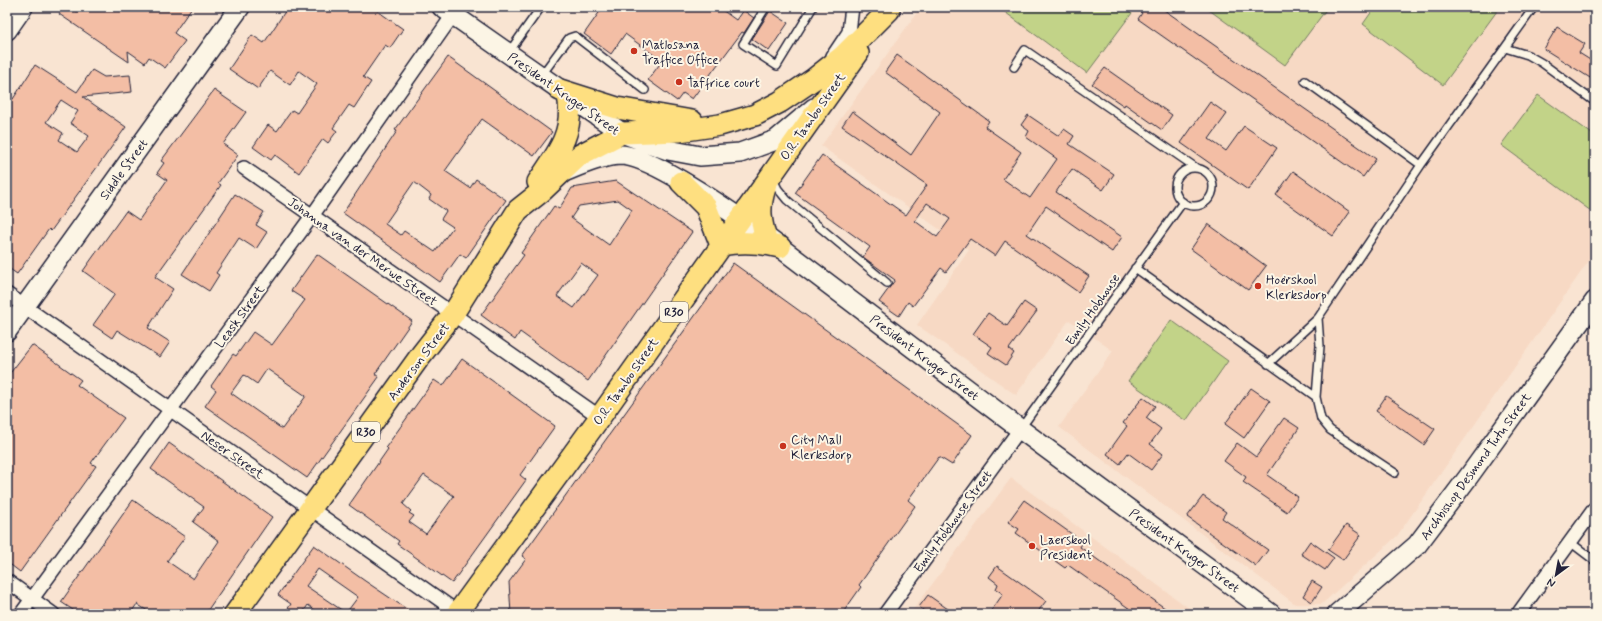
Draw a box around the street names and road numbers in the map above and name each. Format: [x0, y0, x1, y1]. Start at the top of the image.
street label: President Kruger Street [503, 49, 622, 140]
street label: O.R. Tambo Street [777, 69, 850, 164]
street label: Siddle Street [96, 136, 152, 204]
street label: Johanna van der Merwe Street [284, 194, 440, 310]
street label: Emily Hobhouse [1062, 270, 1124, 349]
street label: Leask Street [212, 282, 269, 352]
road number: R30 [660, 302, 688, 322]
street label: President Kruger Street [865, 311, 982, 406]
street label: Anderson Street [384, 320, 454, 404]
street label: O.R. Tambo Street [590, 334, 663, 429]
street label: Archbishop Desmond Tutu Street [1417, 389, 1536, 544]
road number: R30 [352, 422, 380, 442]
street label: Neser Street [197, 427, 267, 483]
street label: Emily Hobhouse Street [910, 467, 996, 576]
street label: President Kruger Street [1125, 505, 1243, 598]

